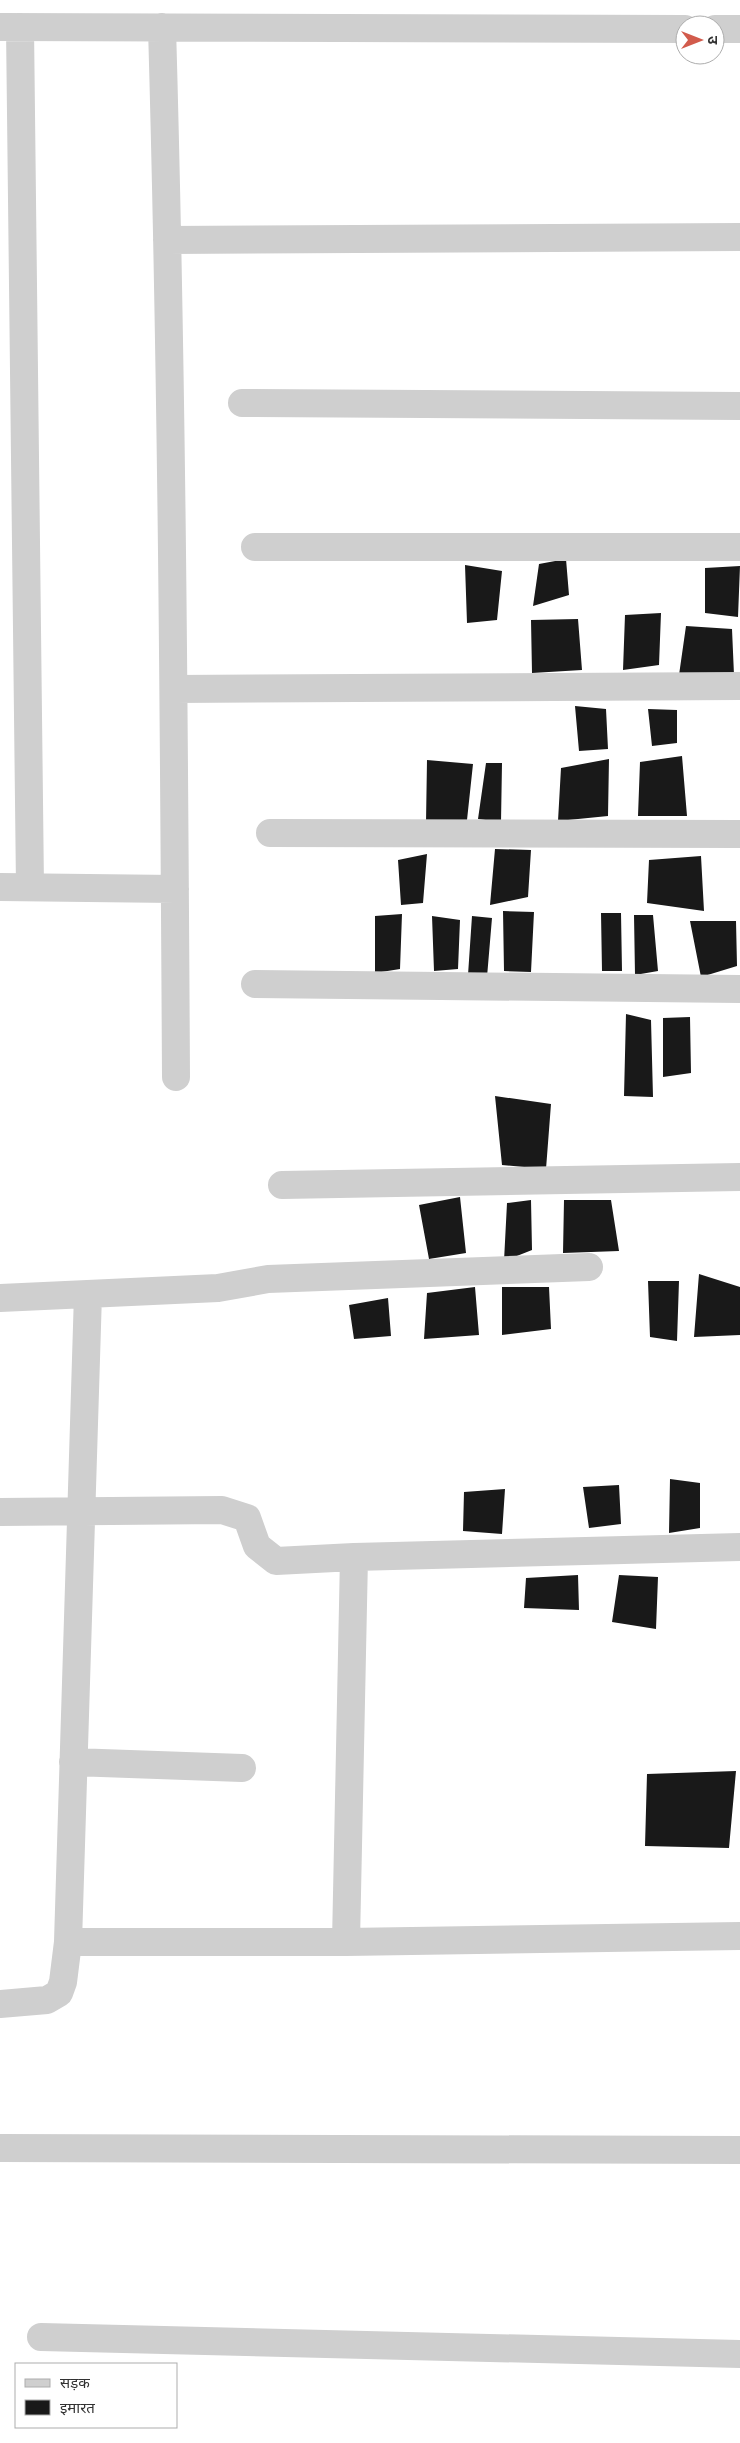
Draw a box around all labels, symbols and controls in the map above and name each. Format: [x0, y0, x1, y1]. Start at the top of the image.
north arrow [675, 15, 725, 65]
text: उ [705, 36, 722, 45]
legend [15, 2363, 178, 2428]
text: सड़क [60, 2373, 90, 2391]
text: इमारत [60, 2398, 95, 2416]

